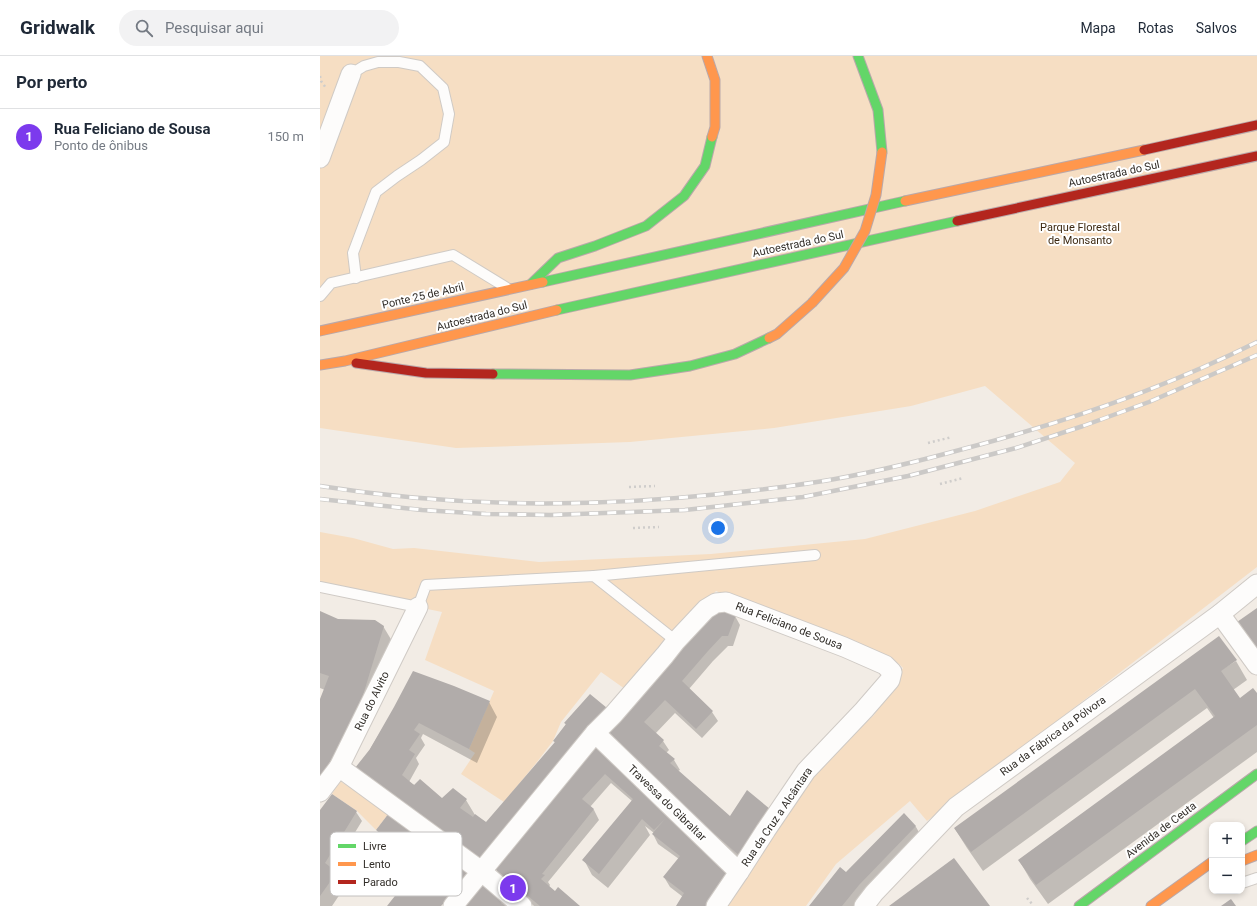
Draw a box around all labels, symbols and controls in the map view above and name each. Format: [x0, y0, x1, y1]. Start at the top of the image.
search box [119, 10, 399, 46]
text: Gridwalk [20, 16, 95, 39]
icon: search [133, 17, 155, 39]
text: Pesquisar aqui [165, 19, 264, 37]
text: Mapa [1080, 20, 1116, 36]
text: Rotas [1138, 20, 1174, 36]
text: Salvos [1196, 20, 1237, 36]
text: Por perto [16, 72, 87, 92]
text: Rua Feliciano de Sousa [54, 120, 210, 138]
text: 1 [25, 129, 33, 144]
text: 150 m [267, 129, 304, 144]
text: Ponto de ônibus [54, 138, 148, 153]
street label: Autoestrada do Sul [1067, 158, 1161, 190]
park label: Parque Florestal de Monsanto [1040, 221, 1120, 247]
street label: Autoestrada do Sul [751, 228, 845, 260]
street label: Ponte 25 de Abril [381, 280, 465, 312]
street label: Autoestrada do Sul [435, 298, 529, 334]
your location [708, 518, 728, 538]
street label: Rua Feliciano de Sousa [734, 600, 844, 652]
street label: Rua do Alvito [352, 669, 392, 733]
street label: Rua da Fábrica da Pólvora [998, 693, 1108, 779]
street label: Travessa do Gibraltar [625, 762, 709, 844]
street label: Rua da Cruz a Alcântara [739, 765, 815, 869]
street label: Avenida de Ceuta [1123, 799, 1199, 861]
map controls [1209, 822, 1245, 894]
button: + [1209, 822, 1245, 858]
legend [330, 832, 462, 896]
text: Livre [363, 840, 387, 853]
text: Lento [363, 858, 391, 871]
button: − [1209, 858, 1245, 894]
pin: 1 [500, 873, 526, 903]
text: Parado [363, 876, 398, 889]

